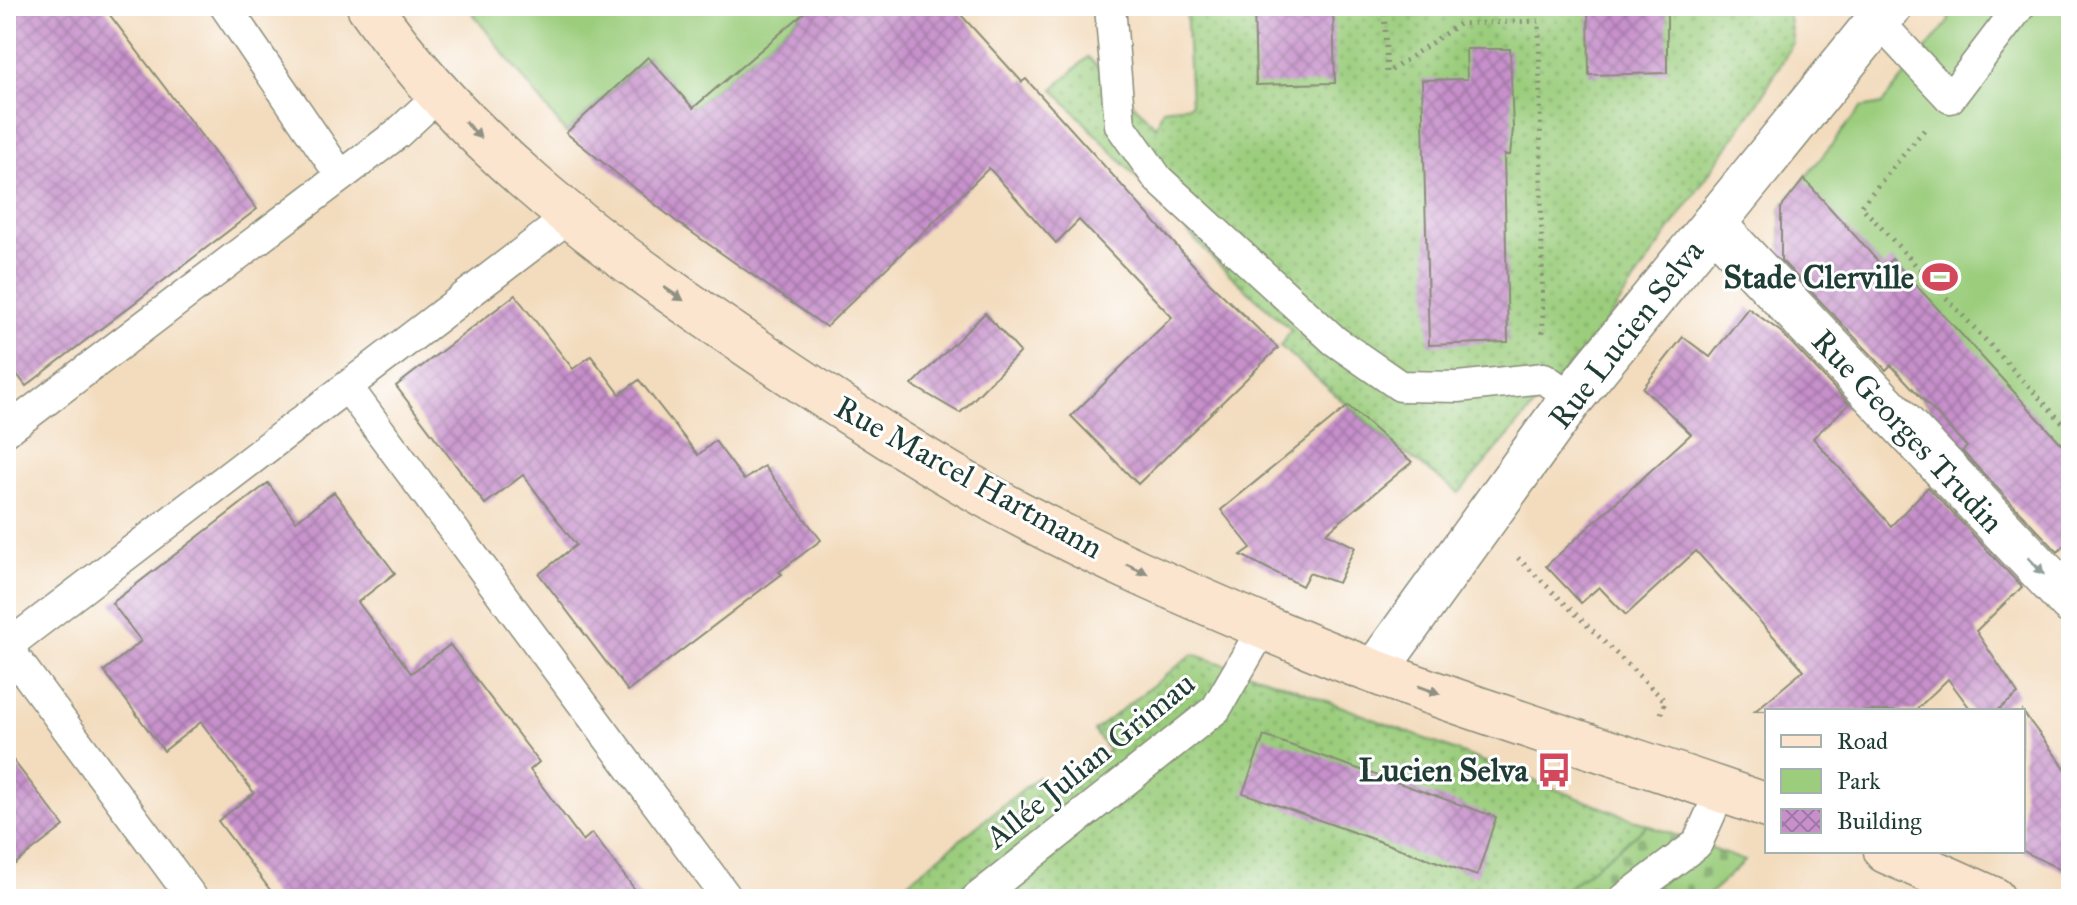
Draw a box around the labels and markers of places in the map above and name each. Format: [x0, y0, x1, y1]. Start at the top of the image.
place label: Stade Clerville [1724, 258, 1914, 297]
sports icon: Stade Clerville [1921, 258, 1959, 296]
place label: Lucien Selva [1359, 751, 1529, 790]
bus stop icon: Lucien Selva [1535, 751, 1573, 789]

